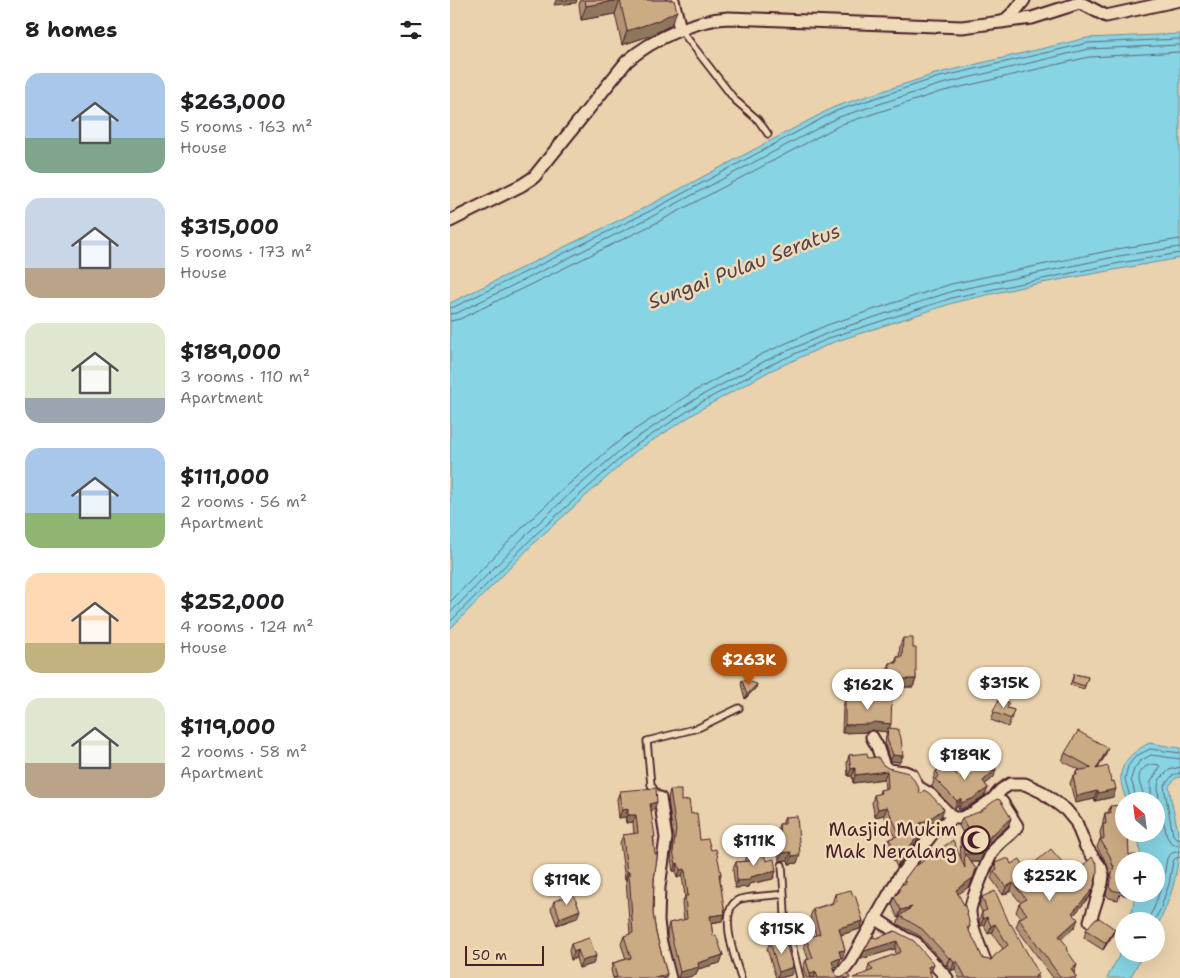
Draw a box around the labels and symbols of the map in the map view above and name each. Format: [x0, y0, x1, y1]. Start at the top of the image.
water label: Sungai Pulau Seratus [644, 217, 844, 315]
pin: $263K [714, 644, 784, 686]
pin: $315K [969, 666, 1039, 709]
pin: $162K [833, 668, 903, 711]
pin: $189K [930, 738, 1000, 781]
north arrow [1115, 792, 1165, 842]
place label: Masjid Mukim Mak Neralang [825, 817, 957, 864]
pin: $111K [719, 824, 789, 867]
mosque icon: Masjid Mukim Mak Neralang [961, 825, 991, 855]
pin: $252K [1015, 860, 1085, 902]
pin: $119K [532, 864, 602, 906]
pin: $115K [747, 912, 817, 955]
scale bar [465, 943, 544, 966]

